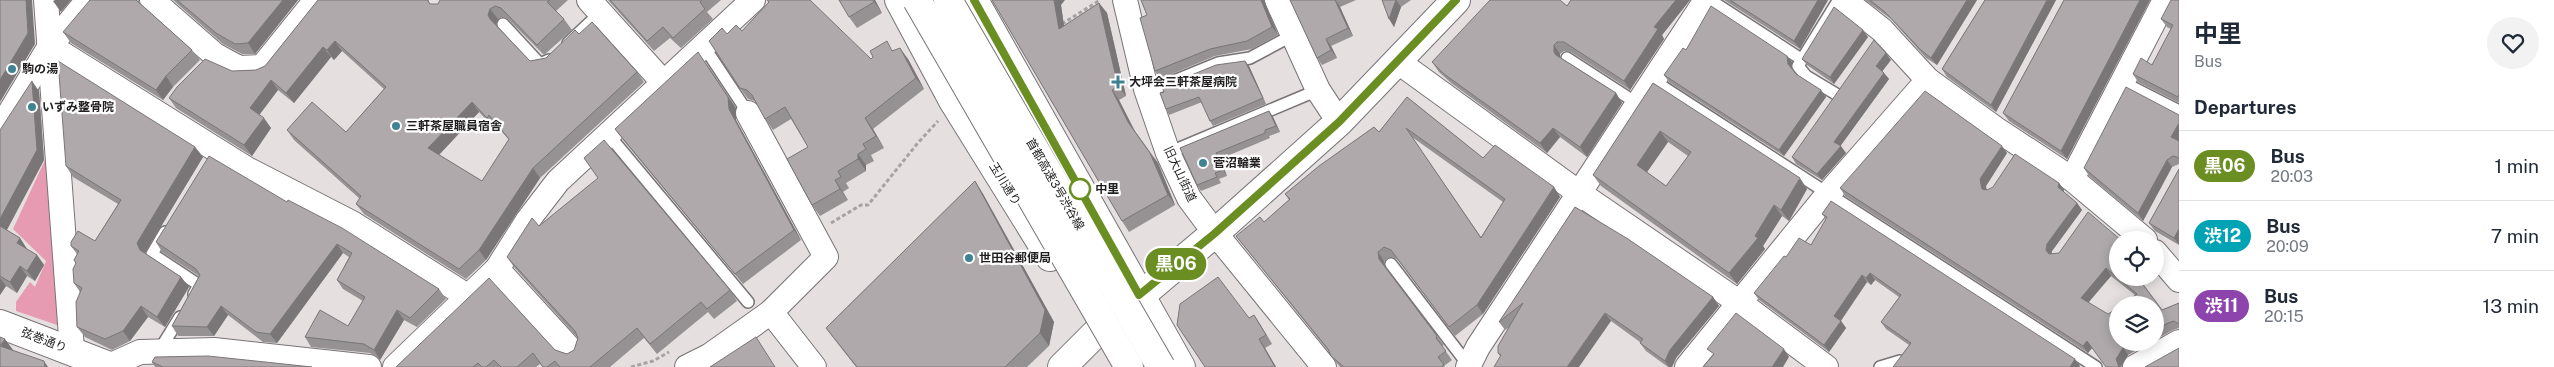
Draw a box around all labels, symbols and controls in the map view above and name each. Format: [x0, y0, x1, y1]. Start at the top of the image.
button: heart [2487, 17, 2539, 69]
text: 中里 [2194, 19, 2242, 47]
text: Bus [2194, 52, 2222, 71]
place label: 駒の湯 [22, 62, 58, 76]
marker: 駒の湯 [6, 63, 18, 75]
marker: 大坪会三軒茶屋病院 [1111, 75, 1125, 89]
place label: 大坪会三軒茶屋病院 [1129, 75, 1237, 89]
text: Departures [2194, 96, 2297, 118]
place label: いずみ整骨院 [42, 100, 114, 114]
marker: いずみ整骨院 [26, 101, 38, 113]
place label: 三軒茶屋職員宿舎 [406, 119, 502, 133]
marker: 三軒茶屋職員宿舎 [390, 120, 402, 132]
street label: 首都高速3号渋谷線 [1023, 136, 1087, 232]
street label: 旧大山街道 [1161, 144, 1199, 204]
text: Bus [2270, 145, 2305, 167]
text: 黒06 [2204, 155, 2245, 176]
text: 1 min [2494, 155, 2539, 177]
place label: 菅沼輪業 [1213, 156, 1261, 170]
marker: 菅沼輪業 [1197, 157, 1209, 169]
street label: 玉川通り [986, 160, 1024, 208]
text: 20:03 [2270, 167, 2313, 186]
marker: 中里 [1069, 178, 1091, 200]
place label: 中里 [1095, 182, 1119, 196]
text: Bus [2266, 215, 2300, 237]
text: 渋12 [2204, 225, 2241, 246]
text: 7 min [2491, 225, 2539, 247]
map controls [2109, 231, 2164, 351]
button: locate [2109, 231, 2164, 286]
text: 20:09 [2266, 237, 2309, 256]
line badge: 黒06 [1147, 248, 1205, 280]
place label: 世田谷郵便局 [979, 251, 1051, 265]
marker: 世田谷郵便局 [963, 252, 975, 264]
text: 黒06 [1155, 253, 1197, 274]
text: Bus [2264, 285, 2298, 307]
text: 渋11 [2205, 295, 2238, 316]
text: 13 min [2482, 295, 2539, 317]
button: layers [2109, 296, 2164, 351]
text: 20:15 [2264, 307, 2304, 326]
street label: 弦巻通り [19, 325, 69, 355]

